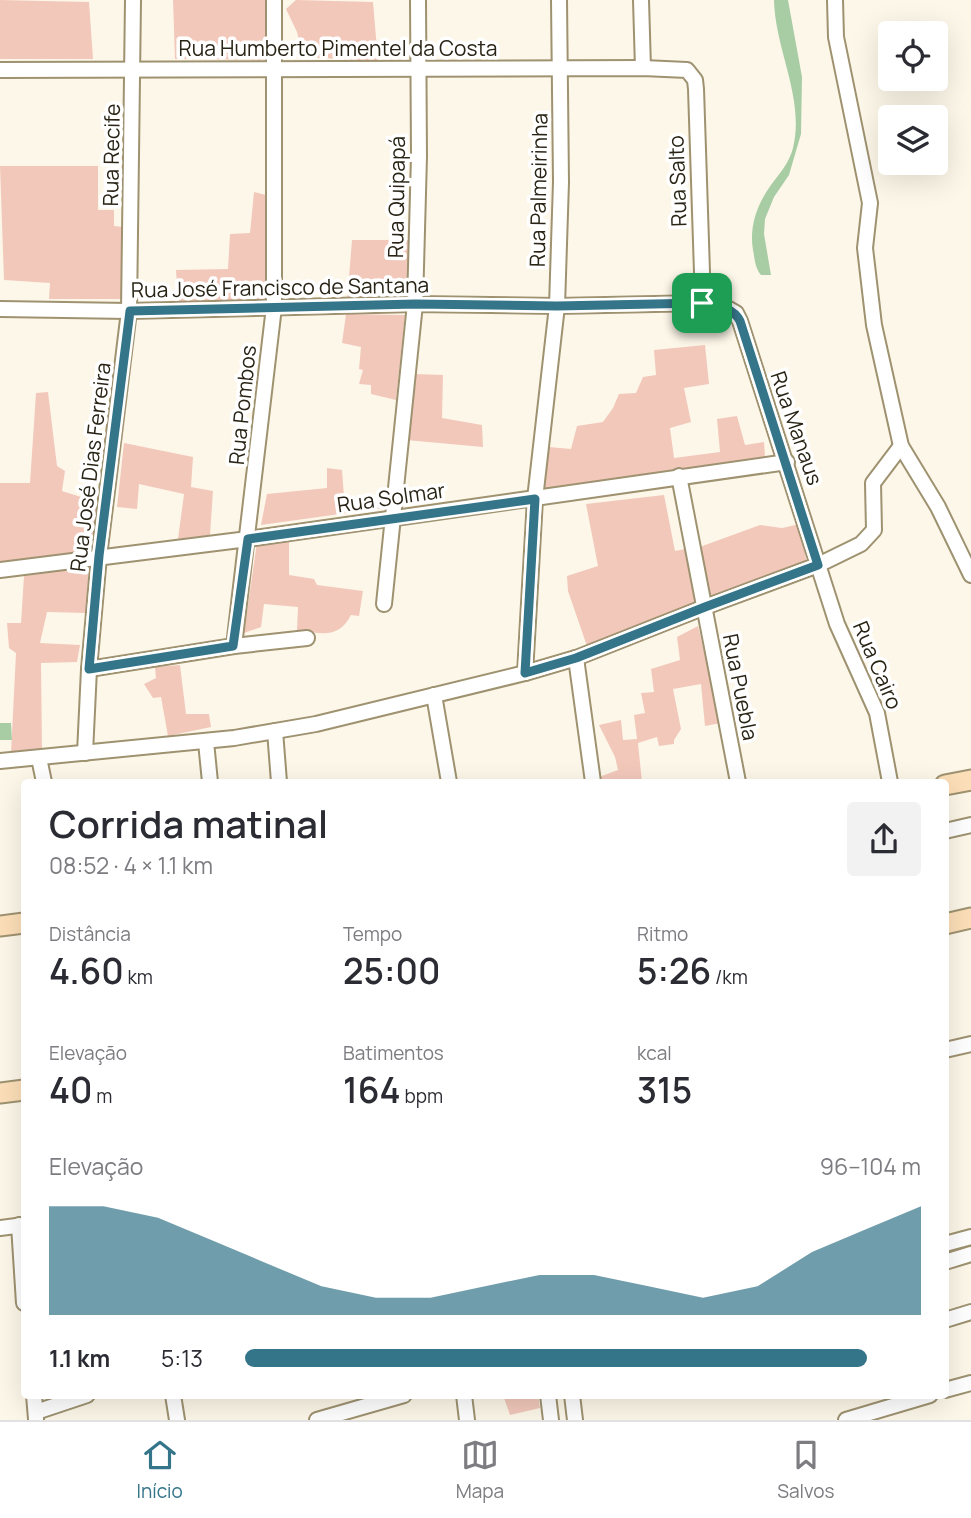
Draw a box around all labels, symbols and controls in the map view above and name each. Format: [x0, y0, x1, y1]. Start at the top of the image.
map controls [878, 21, 948, 175]
button: locate [878, 21, 948, 91]
street label: Rua Humberto Pimentel da Costa [178, 34, 498, 62]
street label: Rua Recife [96, 103, 126, 207]
button: layers [878, 105, 948, 175]
street label: Rua Palmeirinha [523, 113, 553, 267]
street label: Rua Salto [661, 135, 693, 227]
street label: Rua Quipapá [381, 136, 411, 258]
street label: Rua José Francisco de Santana [131, 270, 429, 304]
pin [672, 273, 732, 333]
icon: arrive [683, 284, 721, 322]
street label: Rua Pombos [222, 344, 262, 466]
street label: Rua José Dias Ferreira [63, 361, 117, 573]
street label: Rua Manaus [764, 367, 830, 489]
street label: Rua Solmar [335, 475, 447, 518]
street label: Rua Cairo [847, 617, 909, 713]
street label: Rua Puebla [717, 631, 765, 743]
text: Corrida matinal [49, 797, 328, 849]
button: share [847, 802, 921, 876]
text: 08:52 · 4 × 1.1 km [49, 849, 213, 881]
text: Distância [49, 921, 131, 947]
text: Tempo [343, 921, 402, 947]
text: Ritmo [637, 921, 688, 947]
text: 4.60 [49, 947, 124, 995]
text: 25:00 [343, 947, 440, 995]
text: 5:26 [637, 947, 711, 995]
text: km [124, 964, 153, 990]
text: /km [711, 964, 748, 990]
text: Elevação [49, 1040, 127, 1066]
text: Batimentos [343, 1040, 444, 1066]
text: kcal [637, 1040, 672, 1066]
text: 40 [49, 1066, 93, 1114]
text: 164 [343, 1066, 401, 1114]
text: 315 [637, 1066, 692, 1114]
text: m [93, 1083, 112, 1109]
text: bpm [401, 1083, 443, 1109]
text: Elevação [49, 1150, 143, 1182]
text: 96–104 m [820, 1150, 921, 1182]
text: 1.1 km [49, 1342, 110, 1374]
text: 5:13 [161, 1342, 203, 1374]
tab: Início [137, 1436, 183, 1504]
tab: Mapa [456, 1436, 504, 1504]
tab: Salvos [777, 1436, 834, 1504]

